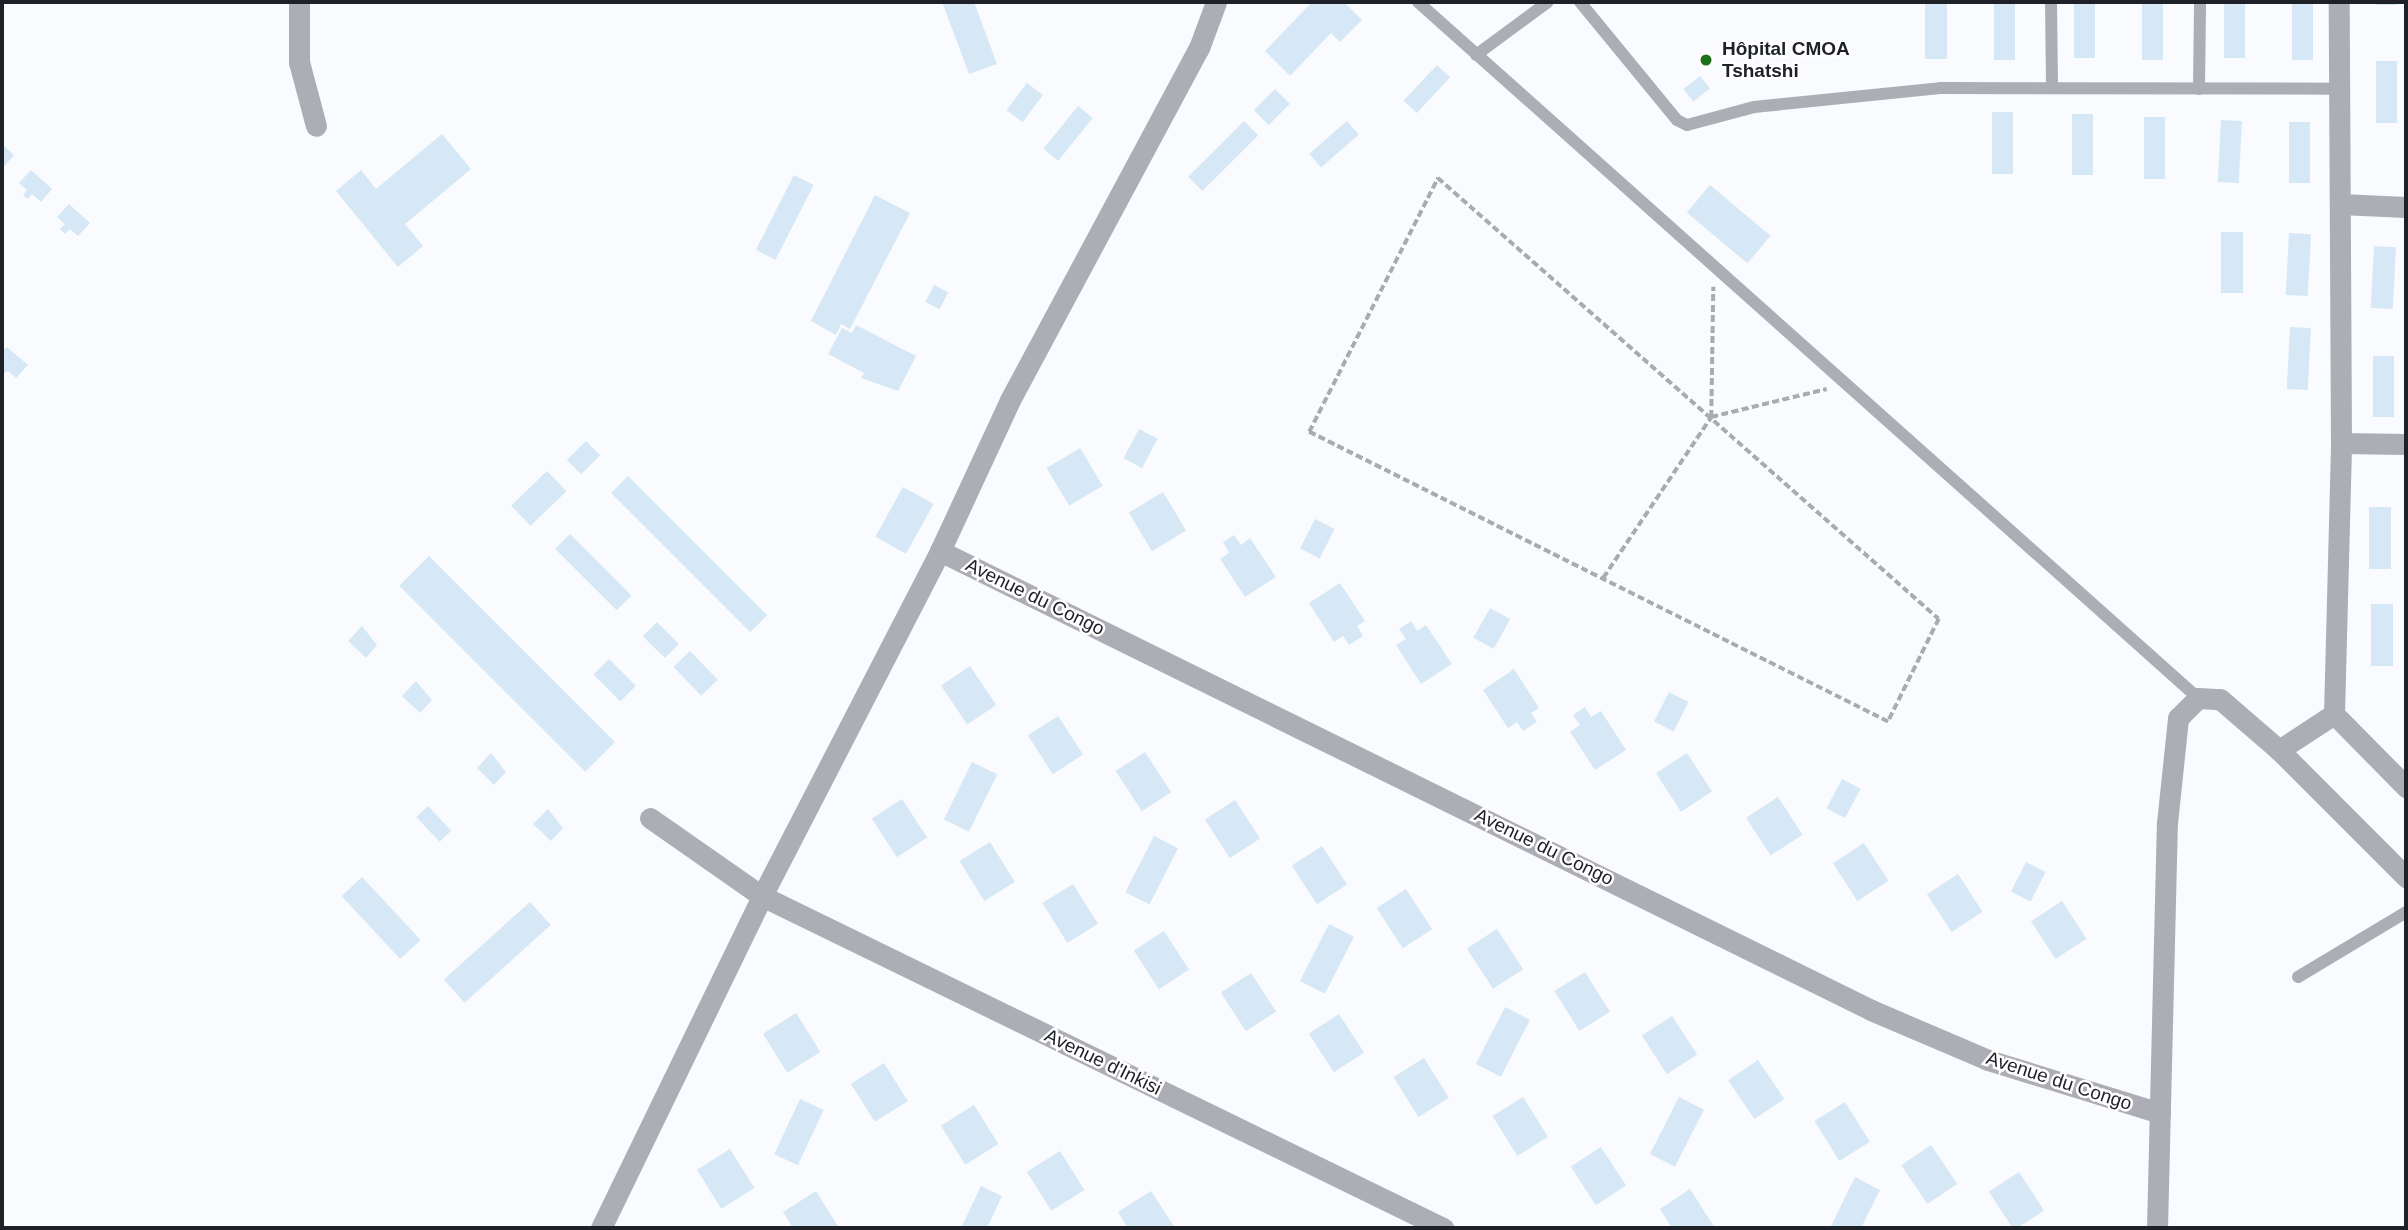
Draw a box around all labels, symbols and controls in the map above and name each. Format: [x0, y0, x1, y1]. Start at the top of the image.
place label: Hôpital CMOA Tshatshi [1722, 38, 1850, 82]
marker: Hôpital CMOA Tshatshi [1696, 50, 1716, 70]
street label: Avenue du Congo [962, 553, 1108, 641]
street label: Avenue du Congo [1471, 803, 1617, 891]
street label: Avenue d'Inkisi [1041, 1024, 1165, 1100]
street label: Avenue du Congo [1983, 1047, 2135, 1115]

